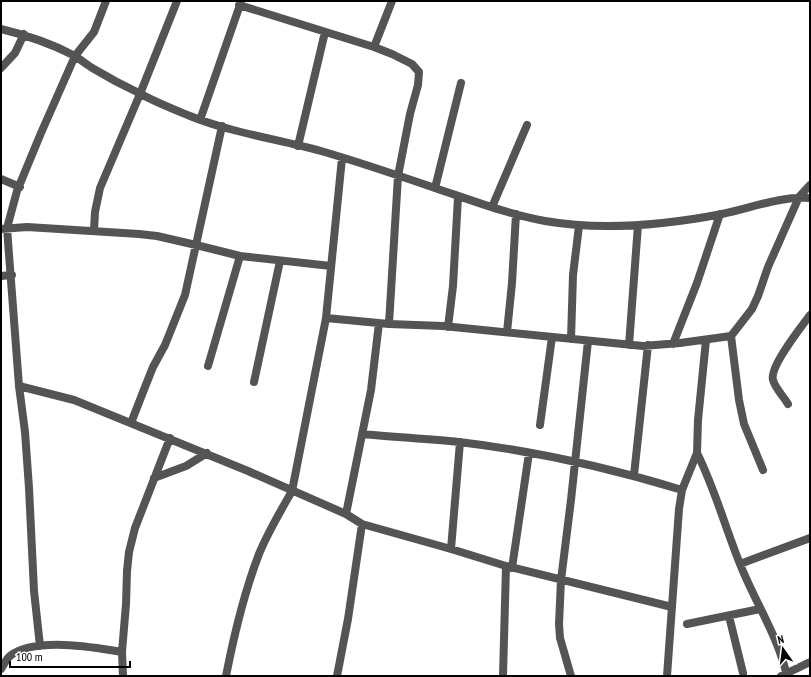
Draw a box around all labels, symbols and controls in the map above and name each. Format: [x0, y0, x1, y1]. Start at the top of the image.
north arrow [763, 629, 803, 669]
text: N [776, 632, 785, 647]
scale bar [10, 643, 130, 669]
text: 100 m [16, 649, 43, 664]

